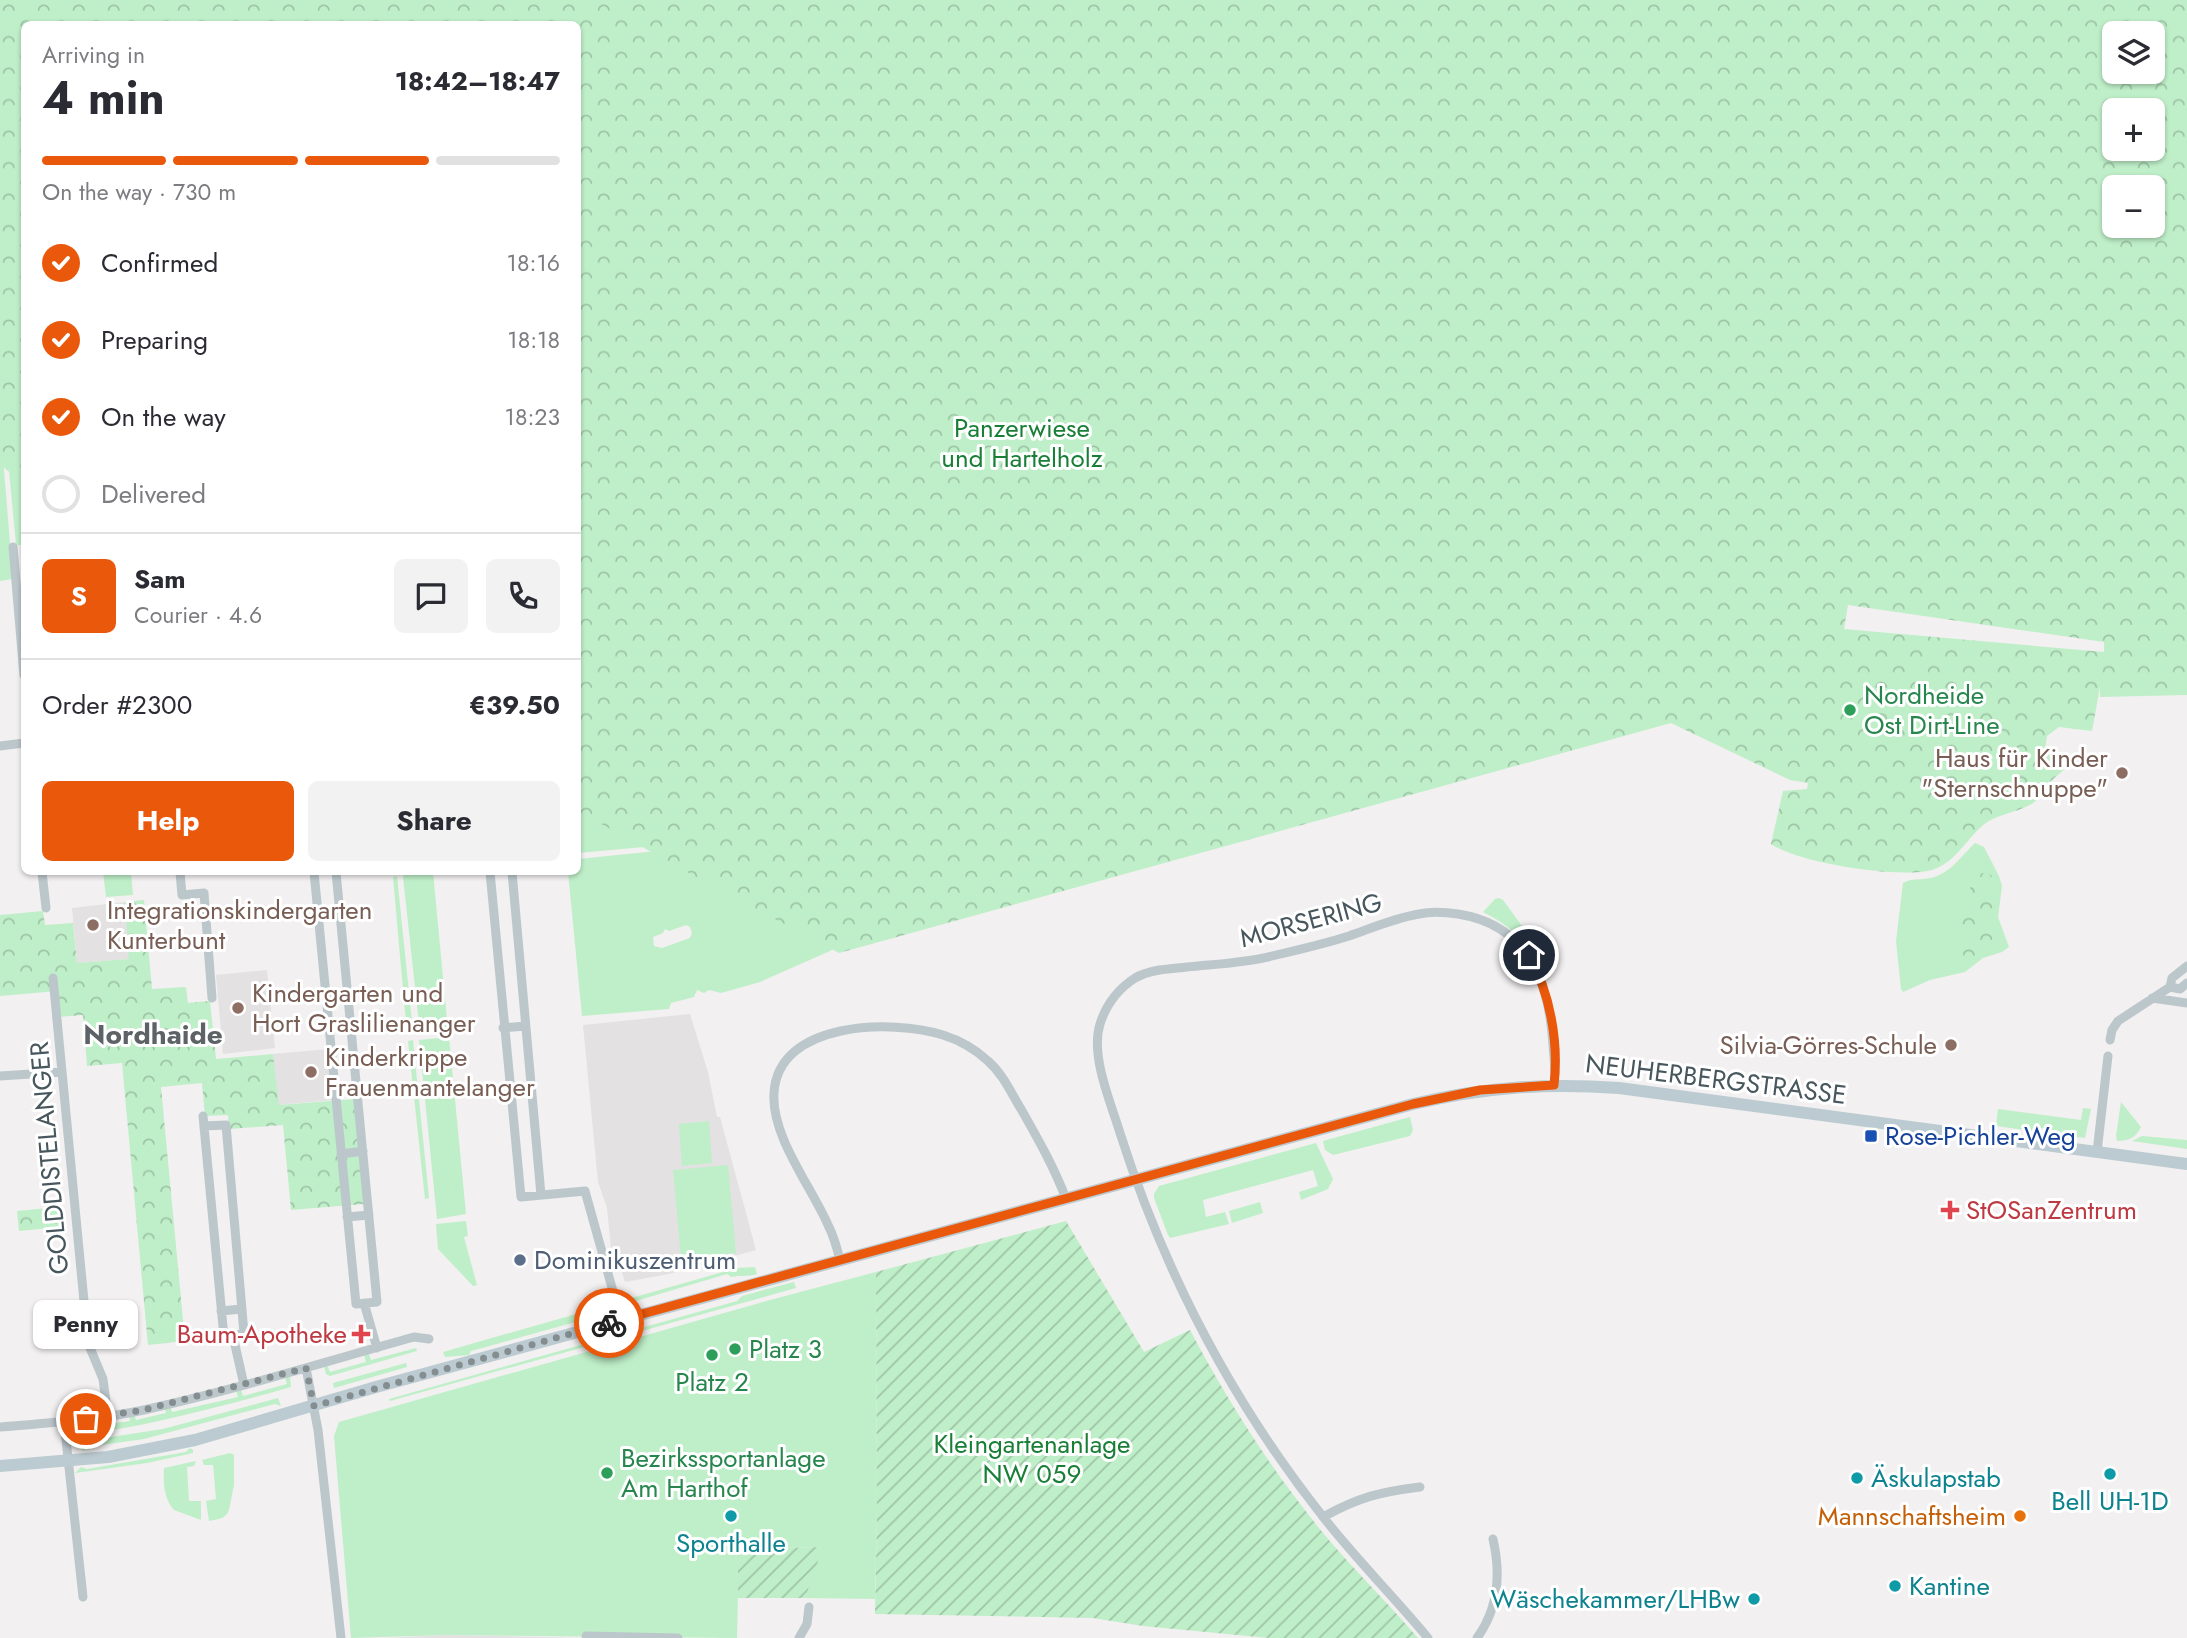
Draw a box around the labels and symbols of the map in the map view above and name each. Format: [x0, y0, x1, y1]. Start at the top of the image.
park label: Panzerwiese und Hartelholz [941, 409, 1103, 477]
place label: Nordheide Ost Dirt-Line [1864, 676, 2000, 744]
marker: Nordheide Ost Dirt-Line [1842, 702, 1858, 718]
place label: Haus für Kinder "Sternschnuppe" [1921, 739, 2108, 807]
marker: Haus für Kinder "Sternschnuppe" [2114, 765, 2130, 781]
street label: MORSERING [1236, 883, 1386, 957]
place label: Integrationskindergarten Kunterbunt [107, 891, 372, 959]
marker: Integrationskindergarten Kunterbunt [85, 917, 101, 933]
pin [1499, 925, 1559, 985]
place label: Kindergarten und Hort Graslilienanger [252, 974, 476, 1042]
marker: Kindergarten und Hort Graslilienanger [230, 1000, 246, 1016]
district label: Nordhaide [83, 1014, 223, 1055]
place label: Silvia-Görres-Schule [1719, 1026, 1937, 1064]
marker: Silvia-Görres-Schule [1943, 1037, 1959, 1053]
place label: Kinderkrippe Frauenmantelanger [325, 1038, 535, 1106]
street label: GOLDDISTELANGER [20, 1040, 78, 1276]
street label: NEUHERBERGSTRASSE [1583, 1044, 1849, 1114]
marker: Kinderkrippe Frauenmantelanger [303, 1064, 319, 1080]
place label: Rose-Pichler-Weg [1885, 1117, 2076, 1155]
marker: Rose-Pichler-Weg [1863, 1128, 1879, 1144]
place label: StOSanZentrum [1966, 1191, 2137, 1229]
marker: StOSanZentrum [1940, 1200, 1960, 1220]
place label: Dominikuszentrum [534, 1241, 736, 1279]
marker: Dominikuszentrum [512, 1252, 528, 1268]
courier [574, 1288, 644, 1358]
callout: Penny [34, 1300, 138, 1349]
place label: Baum-Apotheke [177, 1315, 347, 1353]
marker: Baum-Apotheke [353, 1326, 369, 1342]
place label: Platz 3 [749, 1330, 822, 1368]
marker: Platz 3 [727, 1341, 743, 1357]
marker: Platz 2 [704, 1347, 720, 1363]
place label: Platz 2 [675, 1363, 749, 1401]
pin [56, 1389, 116, 1449]
park label: Kleingartenanlage NW 059 [934, 1425, 1130, 1493]
place label: Bezirkssportanlage Am Harthof [621, 1439, 826, 1507]
place label: Äskulapstab [1871, 1459, 2001, 1497]
marker: Bezirkssportanlage Am Harthof [599, 1465, 615, 1481]
marker: Bell UH-1D [2102, 1466, 2118, 1482]
marker: Äskulapstab [1849, 1470, 1865, 1486]
place label: Bell UH-1D [2051, 1482, 2169, 1520]
place label: Mannschaftsheim [1818, 1497, 2006, 1535]
marker: Sporthalle [723, 1508, 739, 1524]
marker: Mannschaftsheim [2012, 1508, 2028, 1524]
place label: Sporthalle [676, 1524, 786, 1562]
place label: Kantine [1909, 1567, 1990, 1605]
marker: Kantine [1887, 1578, 1903, 1594]
place label: Wäschekammer/LHBw [1491, 1580, 1740, 1618]
marker: Wäschekammer/LHBw [1746, 1591, 1762, 1607]

